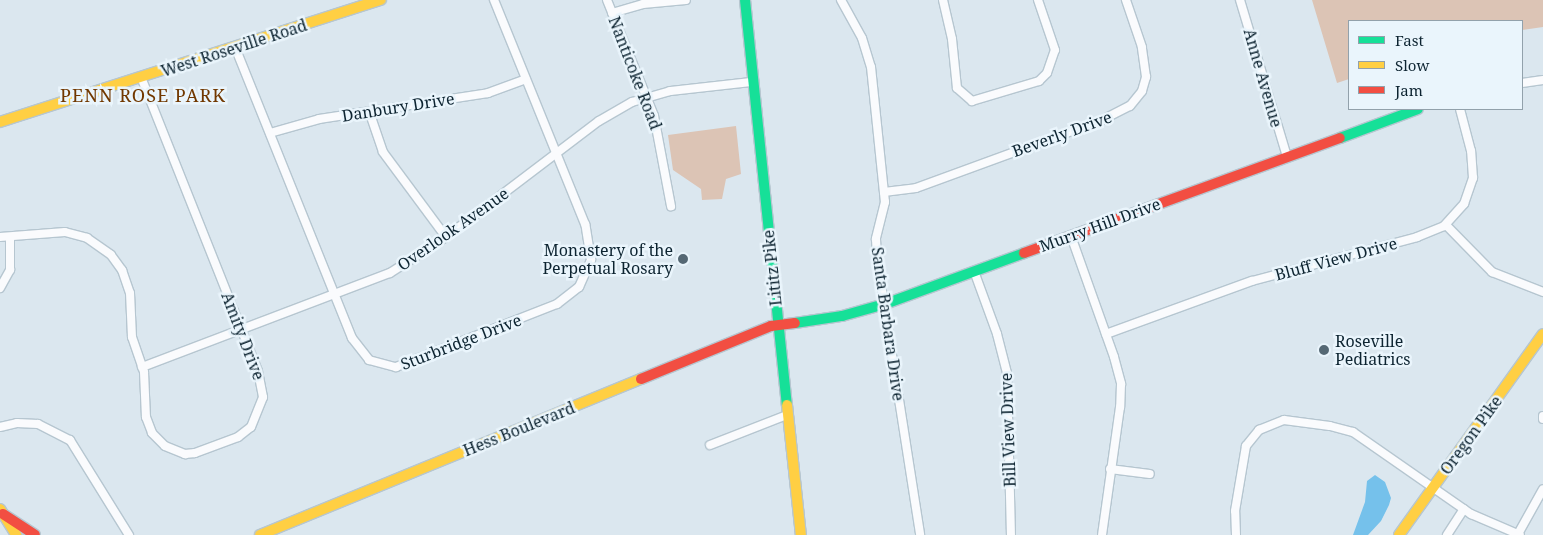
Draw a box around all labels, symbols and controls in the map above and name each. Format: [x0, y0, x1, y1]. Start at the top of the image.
street label: Nanticoke Road [605, 14, 665, 132]
street label: West Roseville Road [159, 15, 309, 81]
legend [1348, 20, 1523, 110]
street label: Anne Avenue [1240, 26, 1286, 130]
text: Fast [1395, 30, 1424, 50]
text: Slow [1395, 55, 1429, 75]
text: Jam [1395, 80, 1423, 100]
district label: PENN ROSE PARK [58, 84, 228, 106]
street label: Danbury Drive [340, 89, 456, 125]
street label: Beverly Drive [1010, 107, 1114, 161]
street label: Overlook Avenue [394, 183, 512, 275]
street label: Murry Hill Drive [1037, 194, 1163, 256]
street label: Lititz Pike [758, 229, 786, 307]
street label: Bluff View Drive [1273, 233, 1399, 285]
place label: Monastery of the Perpetual Rosary [542, 240, 673, 278]
street label: Santa Barbara Drive [868, 246, 908, 402]
marker: Monastery of the Perpetual Rosary [677, 253, 689, 265]
street label: Amity Drive [217, 289, 269, 383]
street label: Sturbridge Drive [398, 310, 524, 374]
place label: Roseville Pediatrics [1335, 331, 1411, 369]
marker: Roseville Pediatrics [1317, 343, 1331, 357]
street label: Bill View Drive [996, 373, 1020, 487]
street label: Oregon Pike [1436, 392, 1506, 478]
street label: Hess Boulevard [460, 398, 578, 460]

